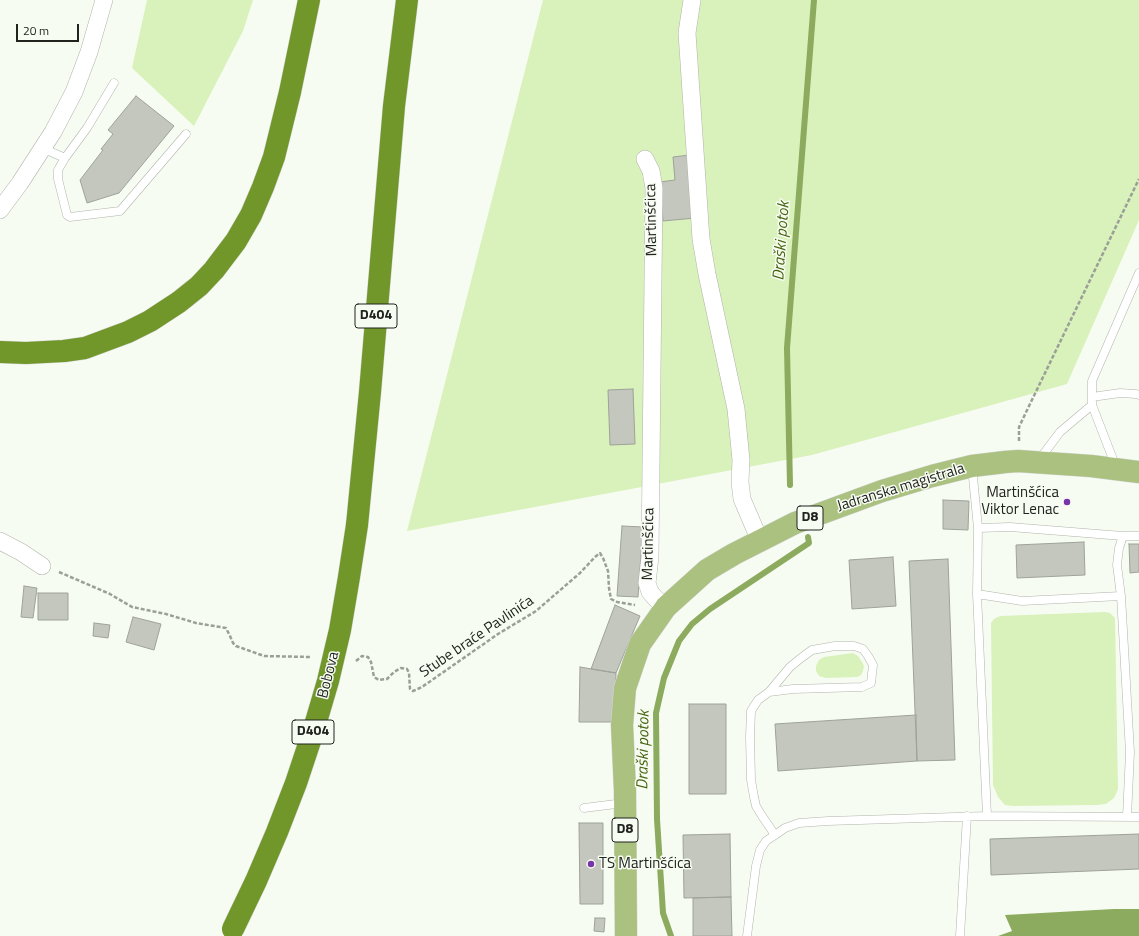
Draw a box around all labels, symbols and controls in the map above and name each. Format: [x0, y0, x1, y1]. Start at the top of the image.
scale bar [18, 16, 81, 42]
text: 20 m [23, 21, 49, 40]
street label: Martinšćica [642, 183, 662, 257]
water label: Draški potok [770, 201, 794, 281]
road number: D404 [355, 304, 397, 328]
street label: Jadranska magistrala [835, 460, 967, 516]
place label: Martinšćica Viktor Lenac [981, 484, 1059, 519]
marker: Martinšćica Viktor Lenac [1062, 497, 1072, 507]
road number: D8 [797, 506, 823, 530]
street label: Martinšćica [639, 507, 659, 581]
street label: Stube braće Pavlinića [417, 592, 537, 682]
street label: Bobova [315, 650, 343, 700]
water label: Draški potok [634, 710, 654, 790]
road number: D404 [292, 720, 334, 744]
road number: D8 [612, 818, 638, 842]
place label: TS Martinšćica [599, 855, 691, 873]
marker: TS Martinšćica [586, 859, 596, 869]

